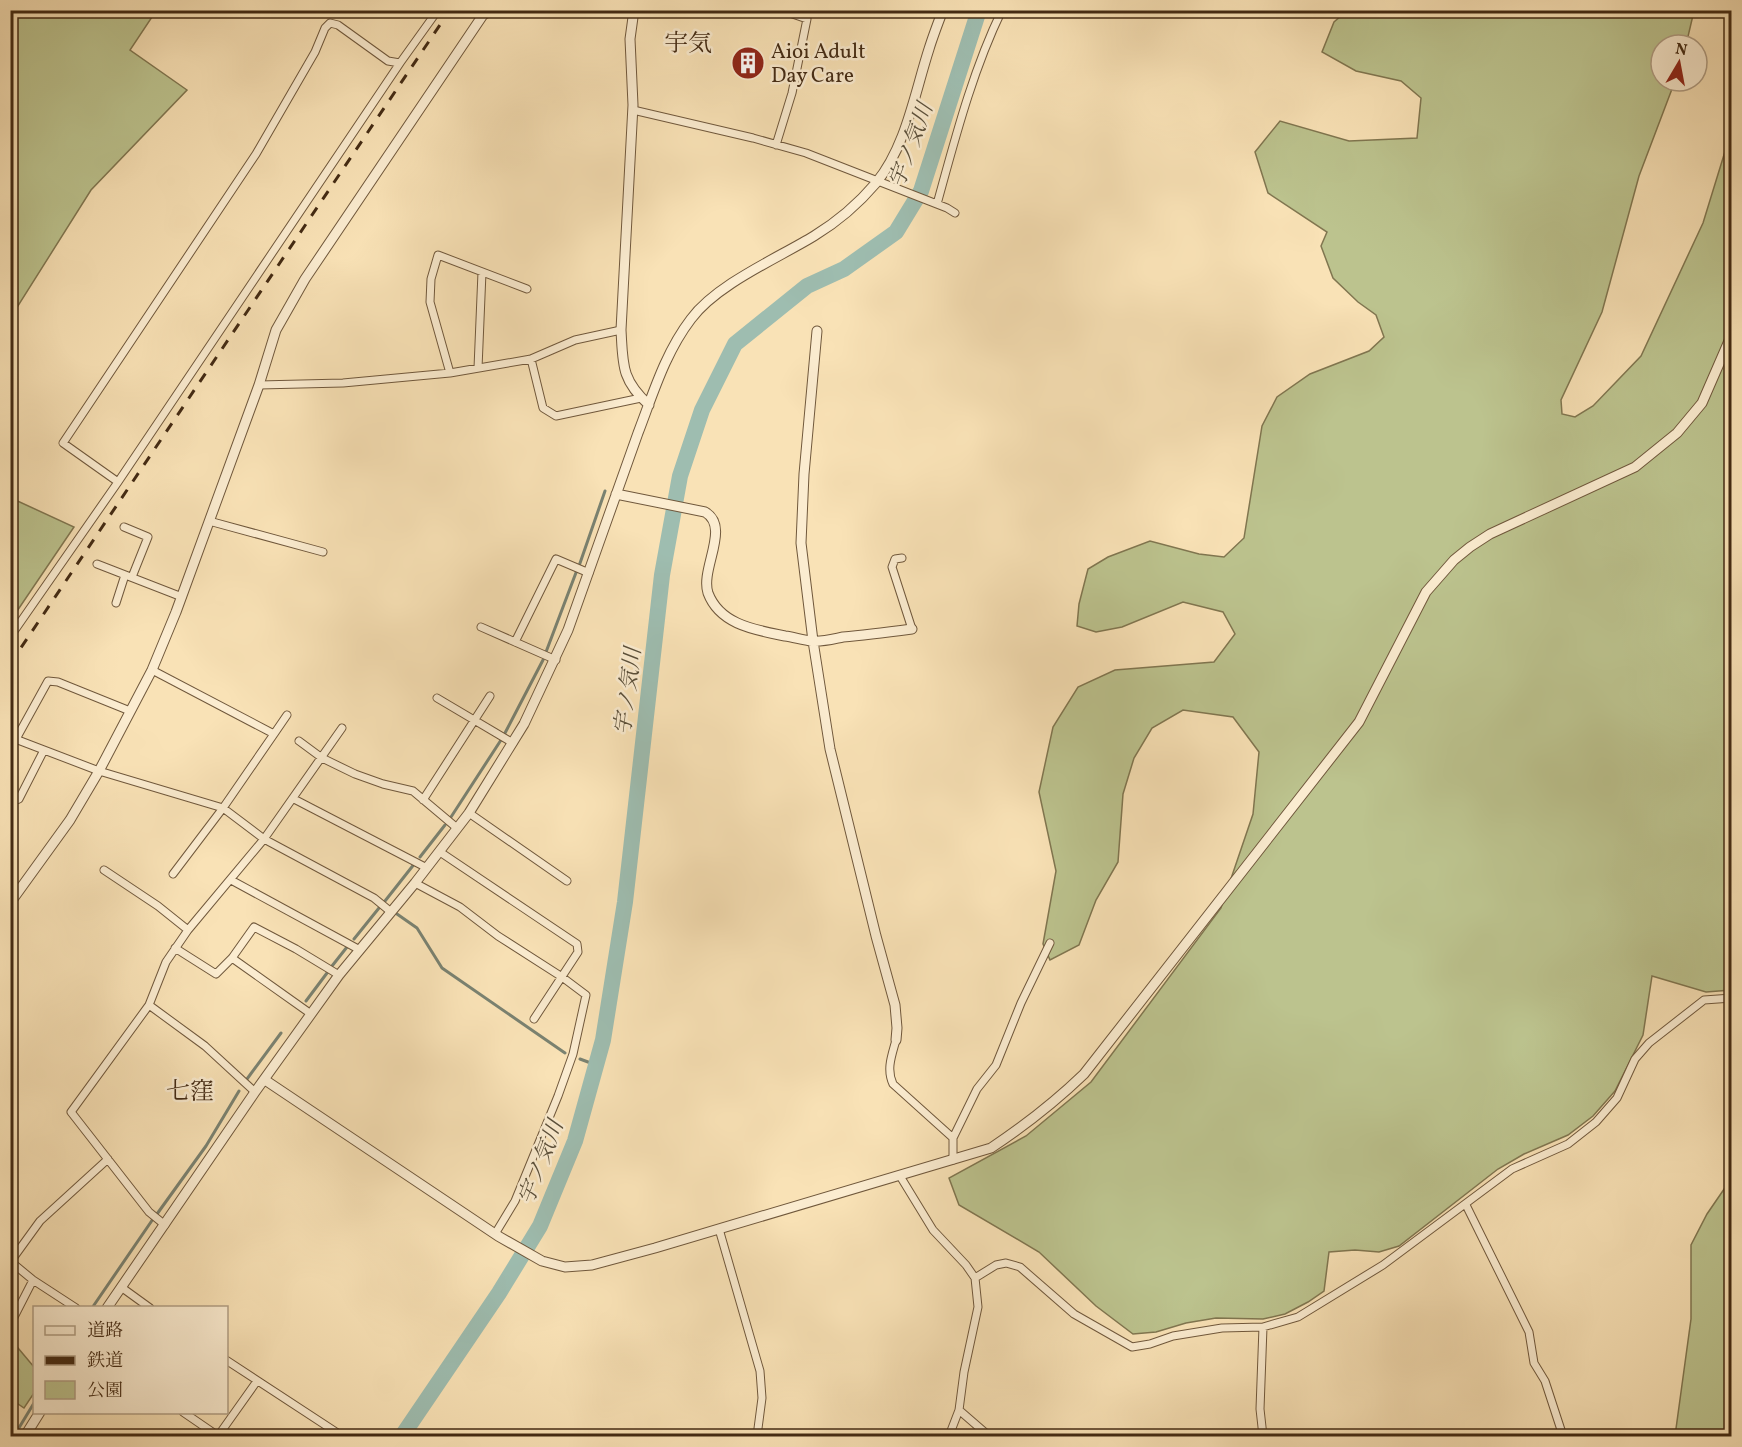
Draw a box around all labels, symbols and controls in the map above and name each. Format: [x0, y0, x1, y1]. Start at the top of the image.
district label: 宇気 [664, 28, 712, 62]
north arrow [1649, 33, 1709, 93]
place label: Aioi Adult Day Care [771, 38, 866, 91]
text: N [1674, 38, 1689, 62]
building icon: Aioi Adult Day Care [730, 45, 766, 81]
water label: 宇ノ気川 [883, 97, 943, 193]
water label: 宇ノ気川 [609, 644, 650, 737]
district label: 七窪 [166, 1076, 214, 1110]
water label: 宇ノ気川 [512, 1114, 573, 1210]
legend [33, 1306, 228, 1414]
text: 道路 [87, 1319, 123, 1344]
text: 鉄道 [87, 1349, 123, 1374]
text: 公園 [87, 1379, 123, 1404]

